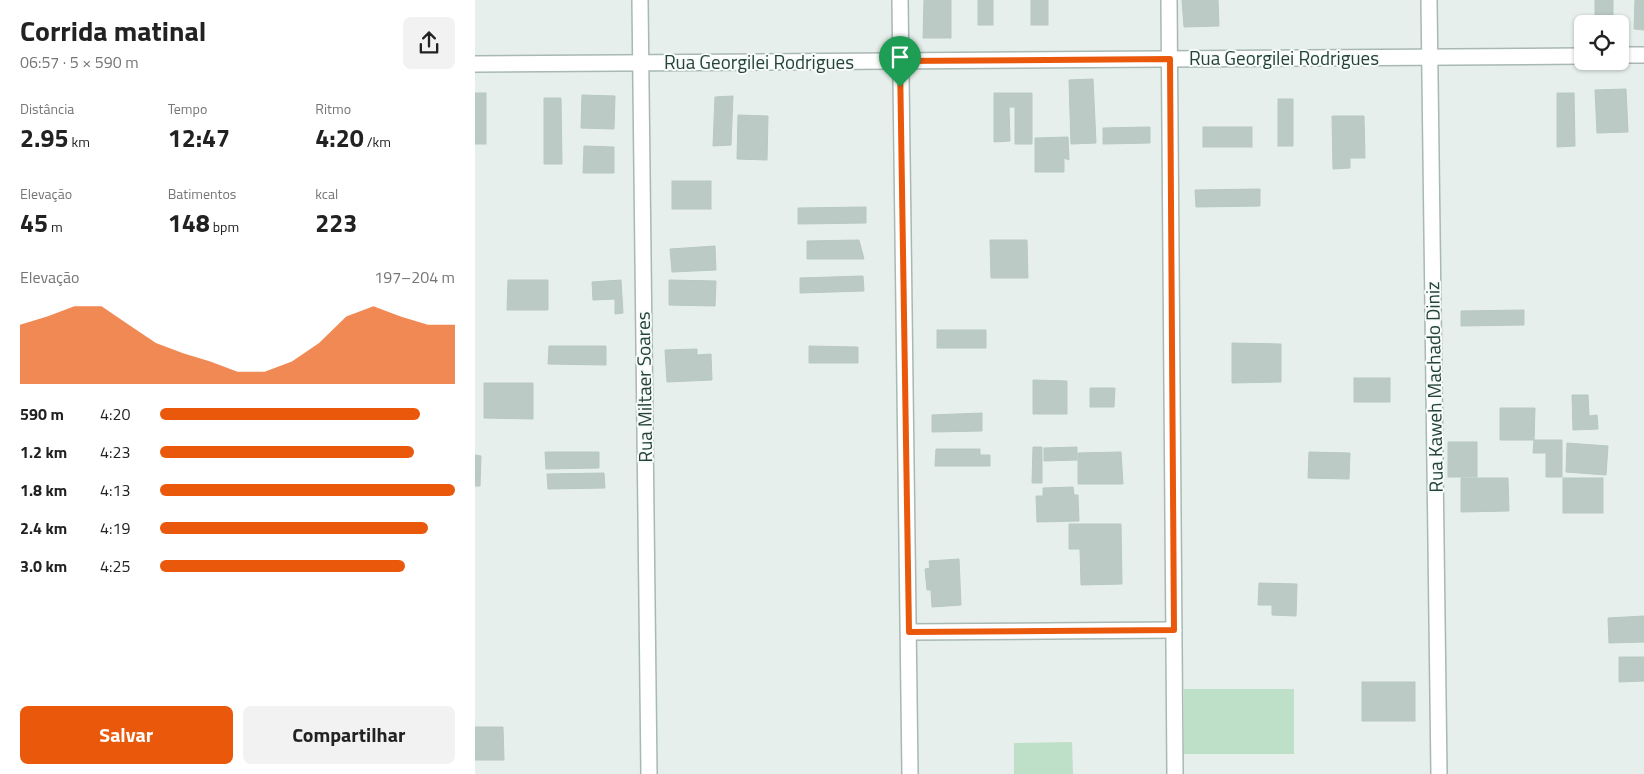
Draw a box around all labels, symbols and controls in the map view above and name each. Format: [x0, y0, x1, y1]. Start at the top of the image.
text: Corrida matinal [20, 9, 206, 52]
map controls [1574, 15, 1629, 70]
button: locate [1574, 15, 1629, 70]
button: share [403, 17, 455, 69]
pin [879, 36, 921, 87]
icon: arrive [886, 43, 914, 71]
street label: Rua Georgilei Rodrigues [1189, 43, 1379, 72]
street label: Rua Georgilei Rodrigues [664, 47, 854, 76]
text: 06:57 · 5 × 590 m [20, 50, 139, 74]
text: Distância [20, 98, 74, 119]
text: Tempo [168, 98, 207, 119]
text: Ritmo [315, 98, 351, 119]
text: 2.95 [20, 119, 68, 157]
text: 12:47 [168, 119, 230, 157]
text: 4:20 [315, 119, 364, 157]
text: km [68, 131, 90, 152]
text: /km [364, 131, 391, 152]
text: Elevação [20, 183, 72, 204]
text: Batimentos [168, 183, 236, 204]
text: kcal [315, 183, 338, 204]
text: 45 [20, 204, 48, 242]
text: 148 [168, 204, 210, 242]
text: 223 [315, 204, 357, 242]
text: m [48, 216, 63, 237]
text: bpm [210, 216, 239, 237]
text: Elevação [20, 265, 80, 289]
text: 197–204 m [374, 265, 455, 289]
street label: Rua Kaweh Machado Diniz [1417, 281, 1450, 493]
street label: Rua Miltaer Soares [628, 311, 659, 463]
text: 590 m [20, 402, 64, 426]
text: 4:20 [100, 402, 130, 426]
text: 1.2 km [20, 440, 67, 464]
text: 4:23 [100, 440, 130, 464]
text: 1.8 km [20, 478, 67, 502]
text: 4:13 [100, 478, 130, 502]
text: 2.4 km [20, 516, 67, 540]
text: 4:19 [100, 516, 130, 540]
text: 3.0 km [20, 554, 67, 578]
text: 4:25 [100, 554, 130, 578]
button: Salvar [20, 706, 233, 764]
button: Compartilhar [243, 706, 455, 764]

